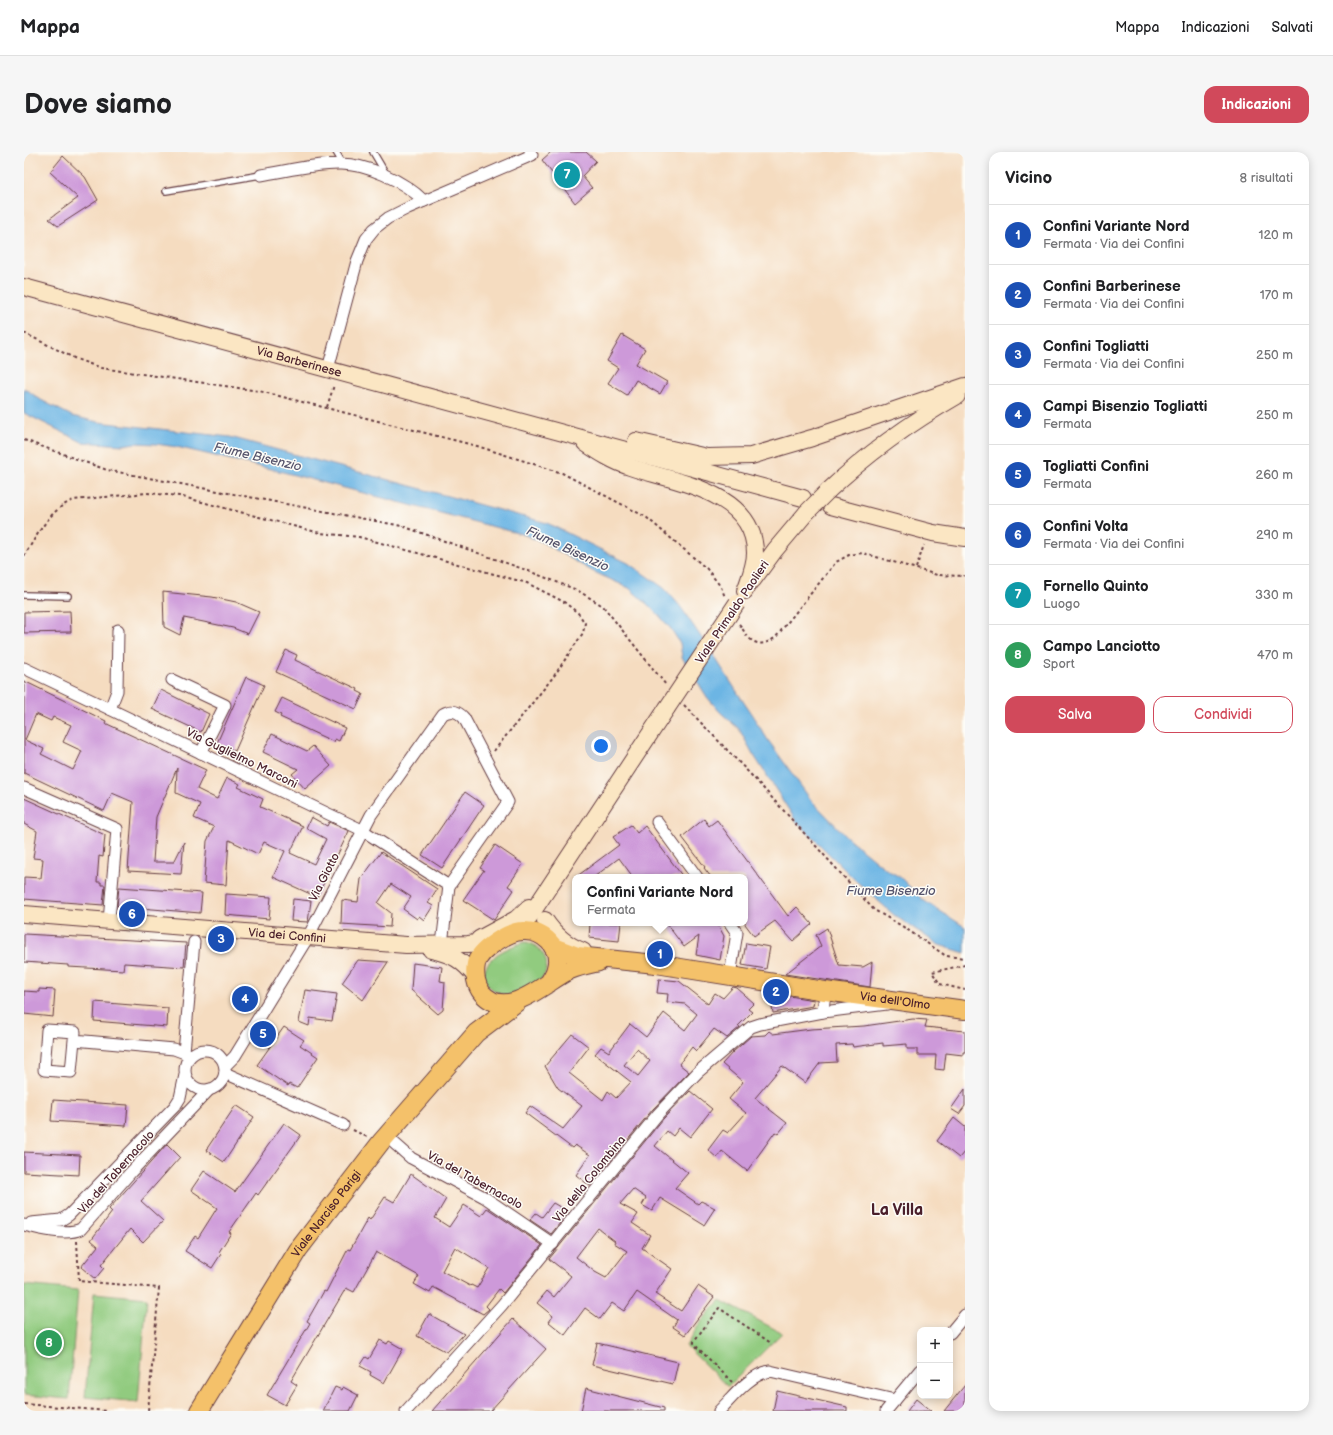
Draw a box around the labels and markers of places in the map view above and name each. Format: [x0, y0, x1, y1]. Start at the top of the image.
pin: 7 [554, 160, 580, 190]
pin: 6 [119, 899, 145, 929]
pin: 3 [208, 924, 234, 954]
pin: 1 [647, 939, 673, 969]
pin: 2 [763, 977, 789, 1007]
pin: 4 [232, 984, 258, 1014]
pin: 5 [250, 1019, 276, 1049]
pin: 8 [36, 1328, 62, 1358]

